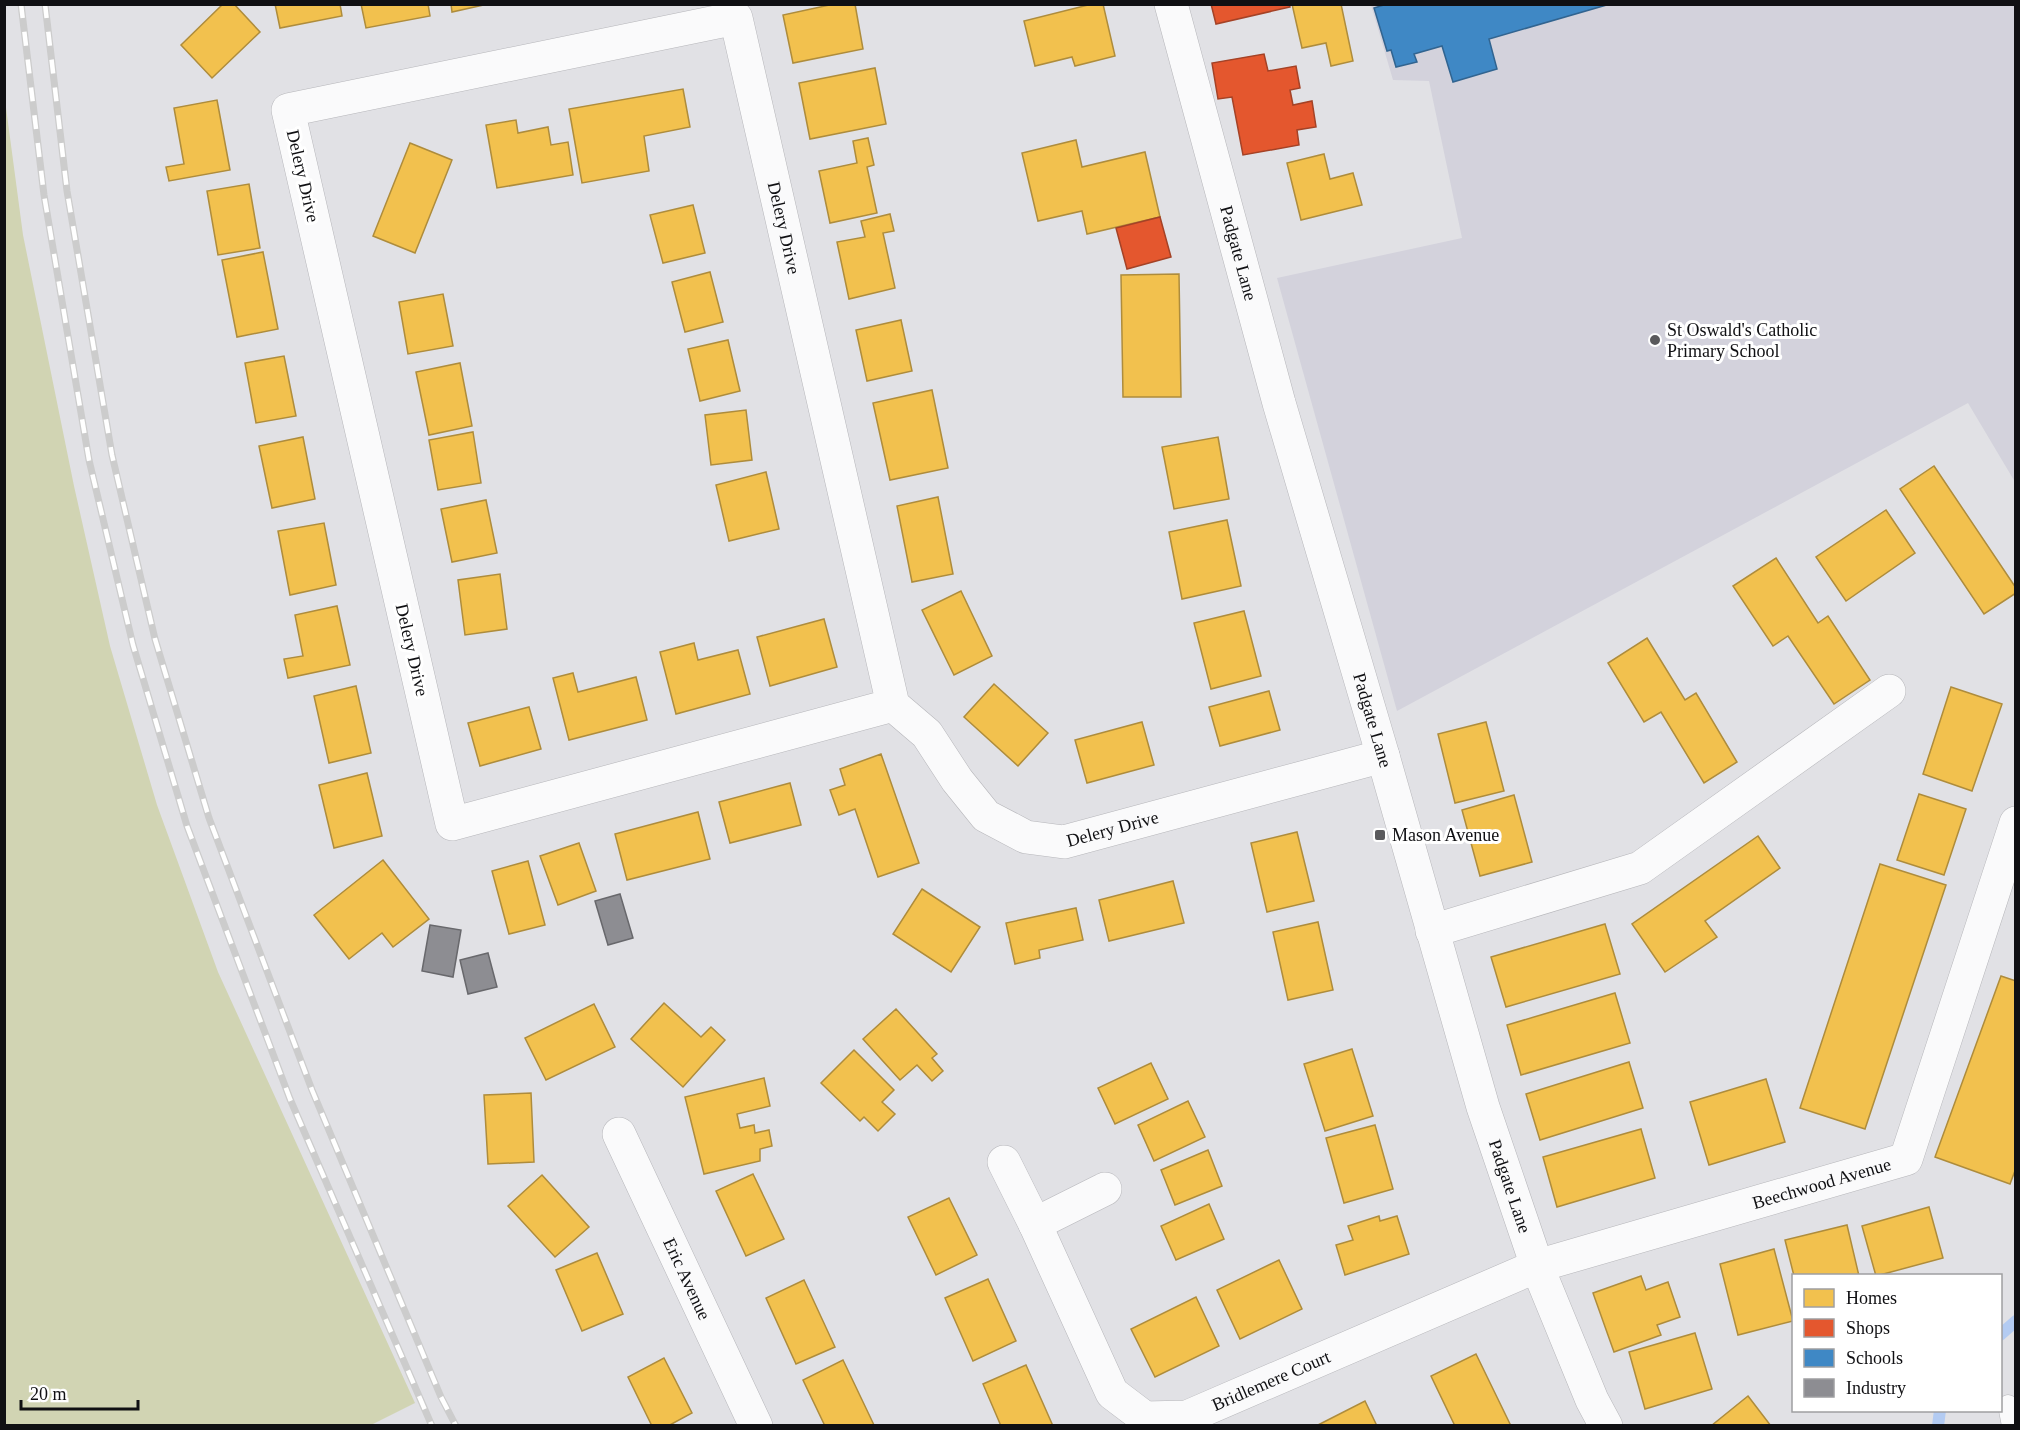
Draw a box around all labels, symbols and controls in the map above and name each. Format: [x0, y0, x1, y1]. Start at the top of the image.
street label: Delery Drive [283, 128, 323, 224]
street label: Delery Drive [764, 180, 804, 276]
street label: Padgate Lane [1216, 203, 1261, 303]
place label: St Oswald's Catholic Primary School [1667, 320, 1817, 361]
marker: St Oswald's Catholic Primary School [1648, 333, 1662, 347]
street label: Delery Drive [392, 602, 432, 698]
street label: Padgate Lane [1349, 671, 1396, 770]
street label: Delery Drive [1064, 807, 1161, 851]
place label: Mason Avenue [1392, 825, 1499, 845]
marker: Mason Avenue [1373, 828, 1387, 842]
street label: Padgate Lane [1485, 1137, 1535, 1236]
street label: Beechwood Avenue [1750, 1154, 1893, 1213]
street label: Eric Avenue [659, 1235, 715, 1323]
legend [1792, 1274, 2002, 1412]
text: Homes [1846, 1288, 1897, 1308]
text: Shops [1846, 1318, 1890, 1338]
street label: Bridlemere Court [1209, 1346, 1333, 1415]
text: Schools [1846, 1348, 1903, 1368]
scale bar [21, 1373, 138, 1411]
text: Industry [1846, 1378, 1906, 1398]
text: 20 m [30, 1384, 67, 1404]

